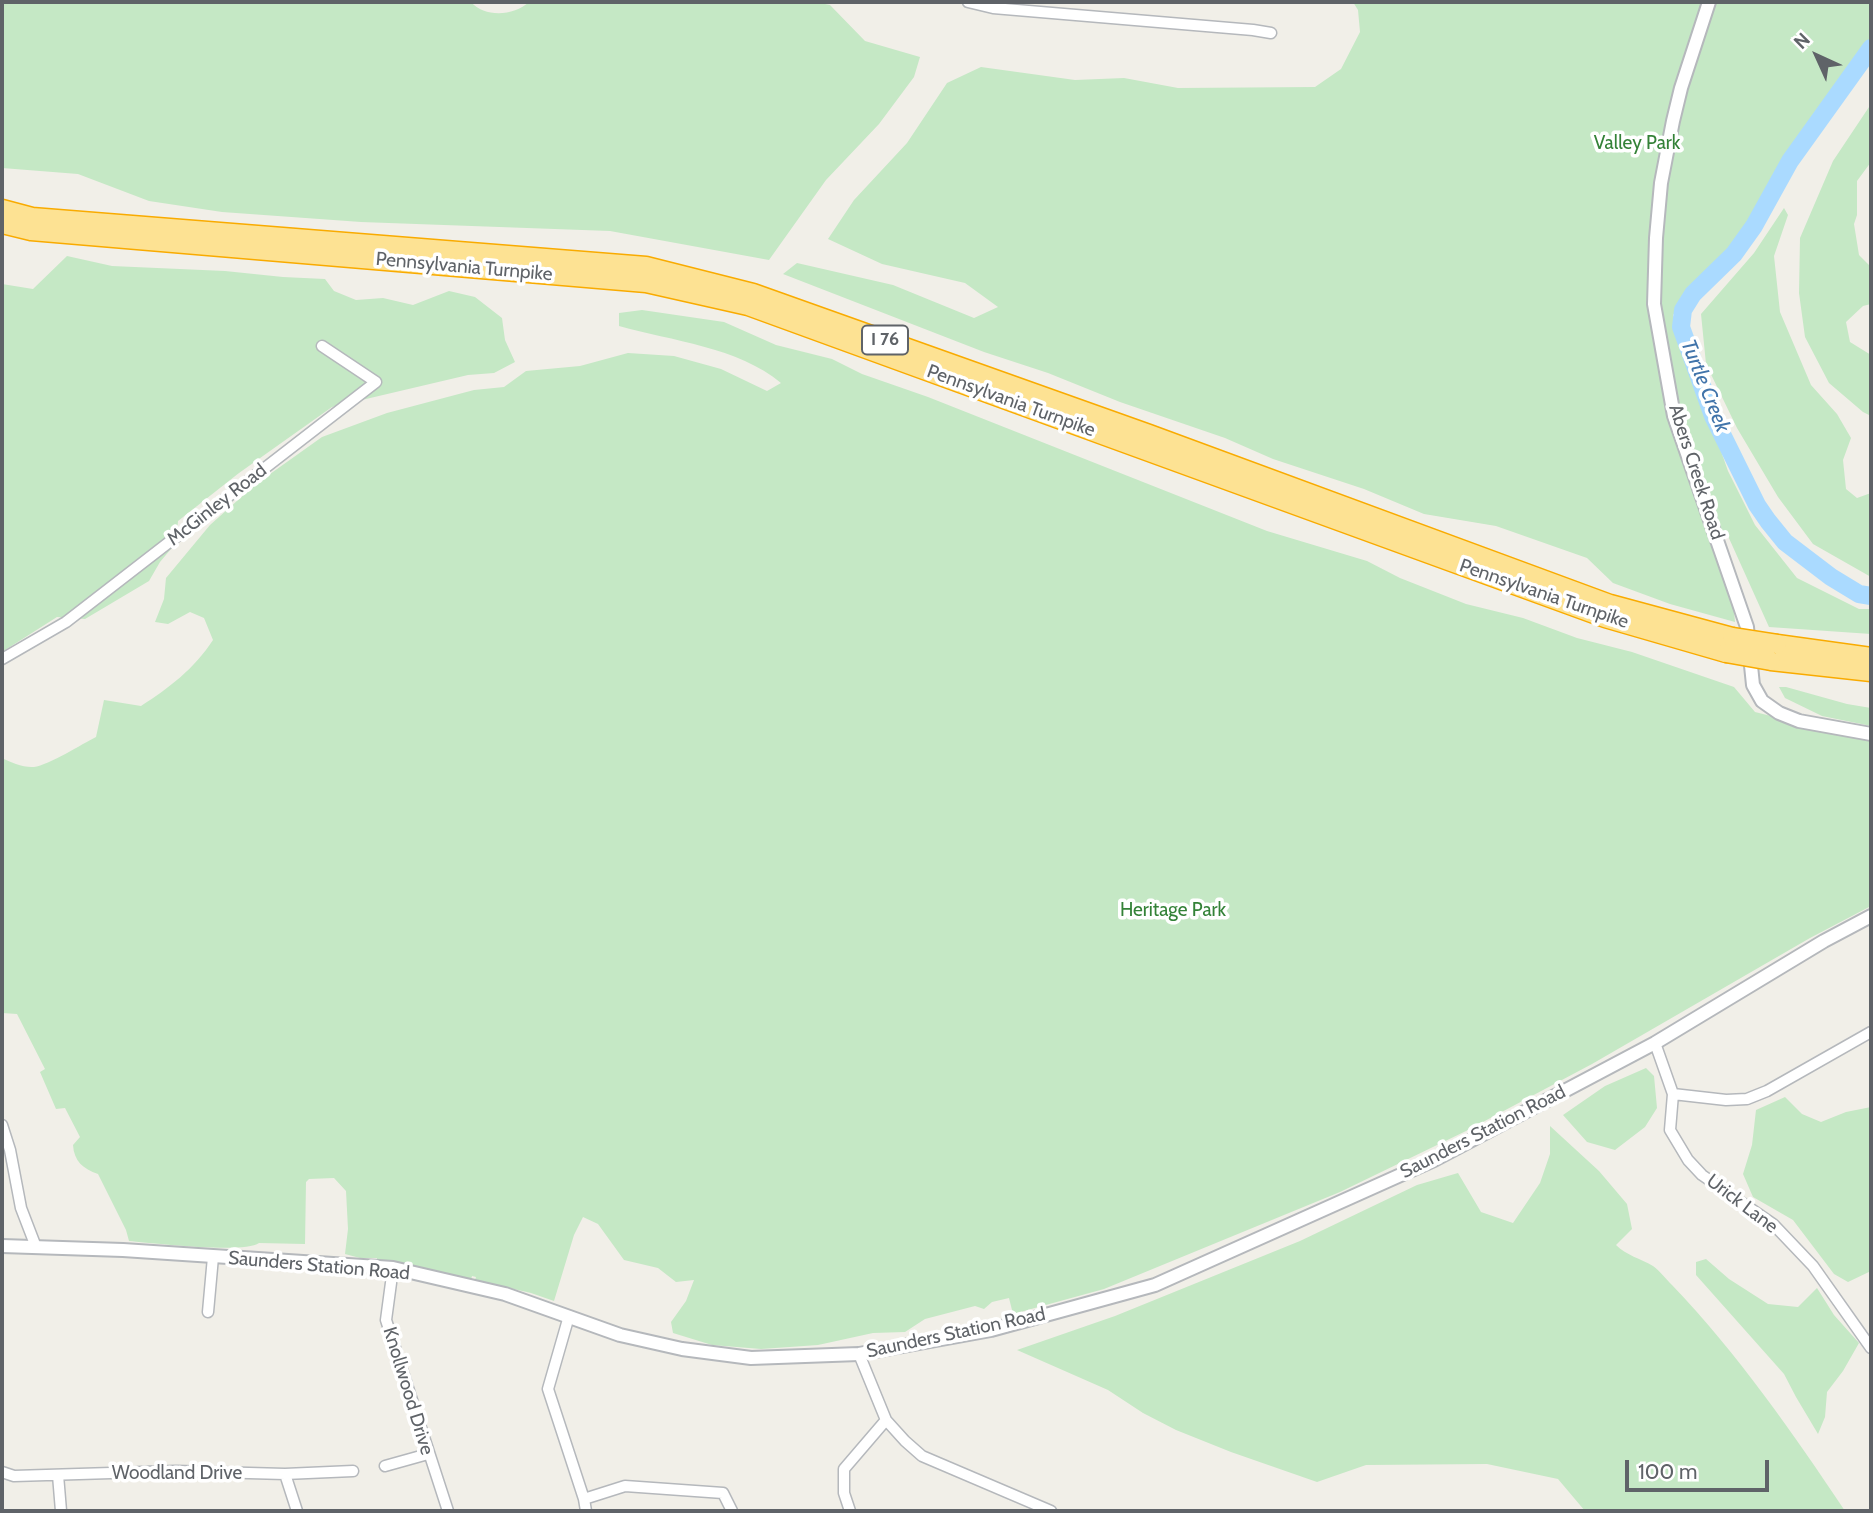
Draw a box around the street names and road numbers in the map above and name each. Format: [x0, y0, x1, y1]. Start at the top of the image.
street label: Pennsylvania Turnpike [375, 248, 553, 286]
road number: I 76 [862, 326, 908, 354]
street label: Pennsylvania Turnpike [924, 360, 1098, 442]
street label: Abers Creek Road [1663, 401, 1729, 543]
street label: McGinley Road [163, 459, 271, 551]
street label: Pennsylvania Turnpike [1456, 554, 1632, 634]
street label: Saunders Station Road [1397, 1080, 1569, 1184]
street label: Urick Lane [1702, 1170, 1782, 1238]
street label: Saunders Station Road [227, 1247, 411, 1285]
street label: Saunders Station Road [864, 1303, 1048, 1363]
street label: Knollwood Drive [378, 1324, 438, 1458]
street label: Woodland Drive [112, 1462, 242, 1484]

